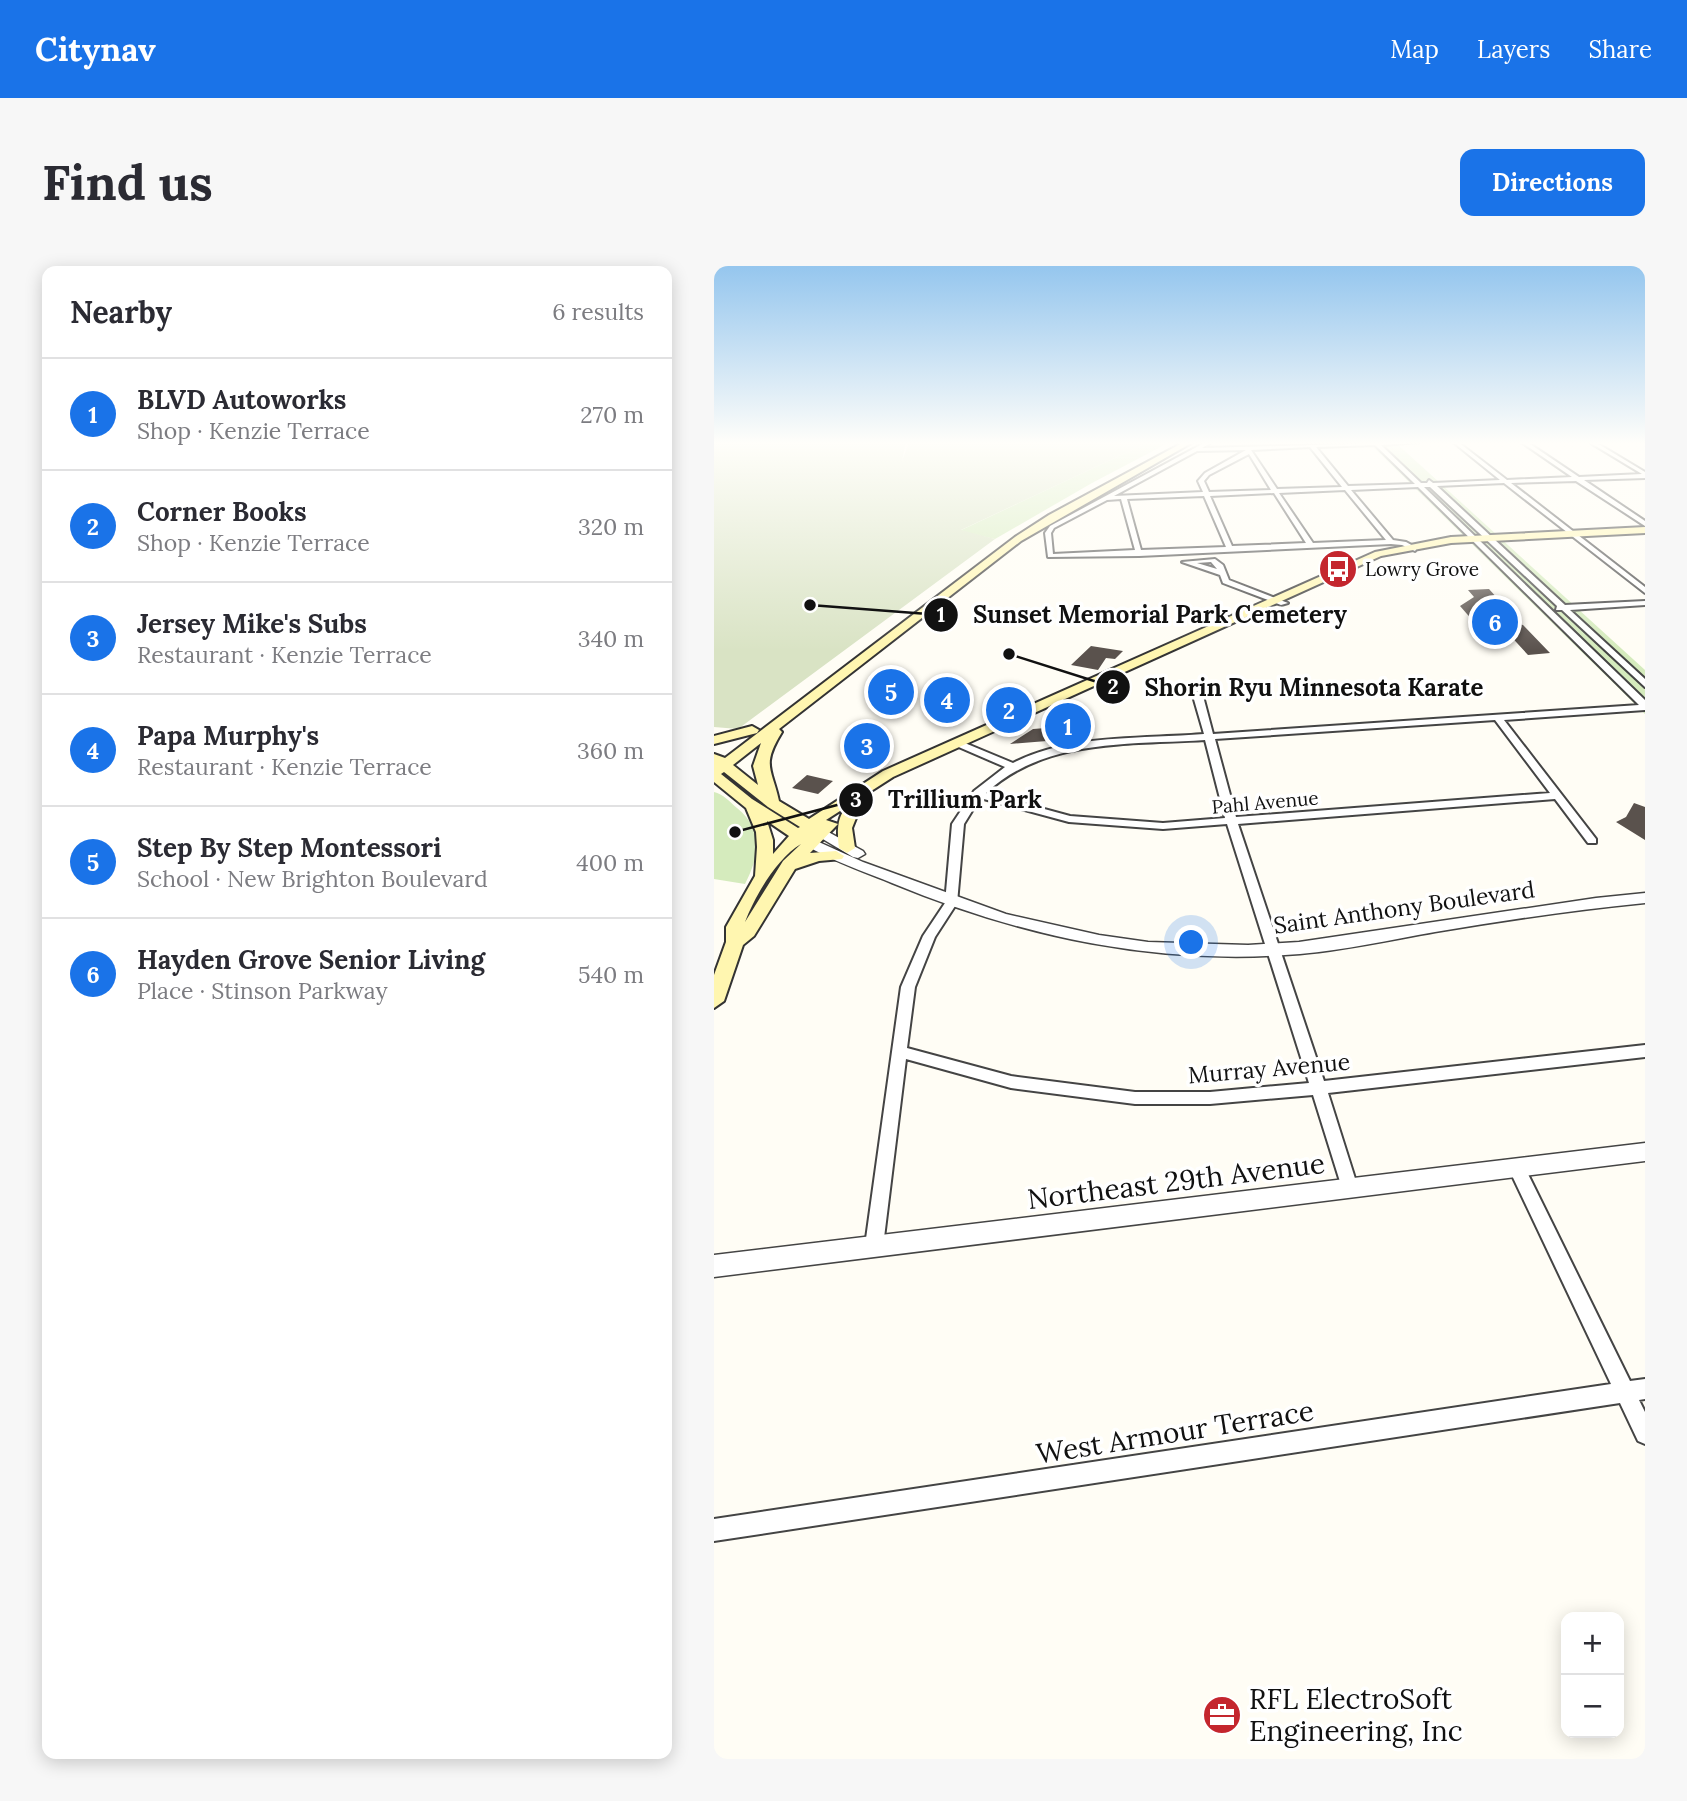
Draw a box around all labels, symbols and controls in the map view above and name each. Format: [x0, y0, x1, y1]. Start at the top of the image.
text: Citynav [35, 28, 156, 70]
text: Map [1390, 34, 1439, 65]
text: Layers [1477, 34, 1550, 65]
text: Share [1588, 34, 1652, 65]
button: Directions [1460, 149, 1645, 216]
text: Find us [42, 151, 213, 213]
text: Nearby [70, 293, 172, 331]
text: 6 results [552, 297, 644, 326]
text: BLVD Autoworks [137, 383, 346, 416]
text: 1 [88, 400, 98, 429]
text: 270 m [580, 400, 644, 429]
text: Shop · Kenzie Terrace [137, 416, 370, 445]
text: Corner Books [137, 495, 307, 528]
text: 2 [87, 512, 99, 541]
text: 320 m [578, 512, 644, 541]
text: Shop · Kenzie Terrace [137, 528, 370, 557]
bus stop icon: Lowry Grove [1317, 548, 1359, 590]
place label: Lowry Grove [1365, 557, 1479, 581]
callout: Sunset Memorial Park Cemetery [924, 593, 1361, 638]
pin: 6 [1472, 596, 1518, 648]
text: Sunset Memorial Park Cemetery [973, 599, 1348, 630]
text: 1 [937, 601, 945, 628]
text: Jersey Mike's Subs [137, 607, 367, 640]
text: 3 [87, 624, 99, 653]
text: 340 m [578, 624, 644, 653]
text: Restaurant · Kenzie Terrace [137, 640, 432, 669]
callout: Shorin Ryu Minnesota Karate [1095, 665, 1497, 710]
pin: 5 [868, 666, 914, 718]
text: Shorin Ryu Minnesota Karate [1144, 672, 1484, 703]
text: 2 [1107, 673, 1119, 700]
pin: 4 [924, 674, 970, 726]
pin: 2 [986, 684, 1032, 736]
pin: 1 [1045, 700, 1091, 752]
text: Papa Murphy's [137, 719, 319, 752]
pin: 3 [844, 720, 890, 772]
text: 4 [87, 736, 99, 765]
text: 360 m [577, 736, 644, 765]
text: Restaurant · Kenzie Terrace [137, 752, 432, 781]
callout: Trillium Park [839, 777, 1056, 822]
text: Trillium Park [888, 784, 1042, 815]
street label: Pahl Avenue [1211, 785, 1319, 819]
text: 3 [850, 786, 862, 813]
text: Step By Step Montessori [137, 831, 442, 864]
text: 5 [87, 848, 99, 877]
text: 400 m [576, 848, 644, 877]
text: School · New Brighton Boulevard [137, 864, 488, 893]
street label: Saint Anthony Boulevard [1272, 874, 1537, 940]
your location [1174, 925, 1208, 959]
text: Hayden Grove Senior Living [137, 943, 485, 976]
text: 6 [86, 960, 100, 989]
text: 540 m [578, 960, 644, 989]
text: Place · Stinson Parkway [137, 976, 388, 1005]
street label: Murray Avenue [1187, 1046, 1351, 1090]
street label: Northeast 29th Avenue [1025, 1145, 1327, 1217]
street label: West Armour Terrace [1034, 1392, 1316, 1472]
map controls [1561, 1612, 1624, 1738]
button: + [1561, 1612, 1624, 1675]
button: − [1561, 1675, 1624, 1738]
place label: RFL ElectroSoft Engineering, Inc [1249, 1681, 1463, 1749]
office icon: RFL ElectroSoft Engineering, Inc [1201, 1694, 1243, 1736]

